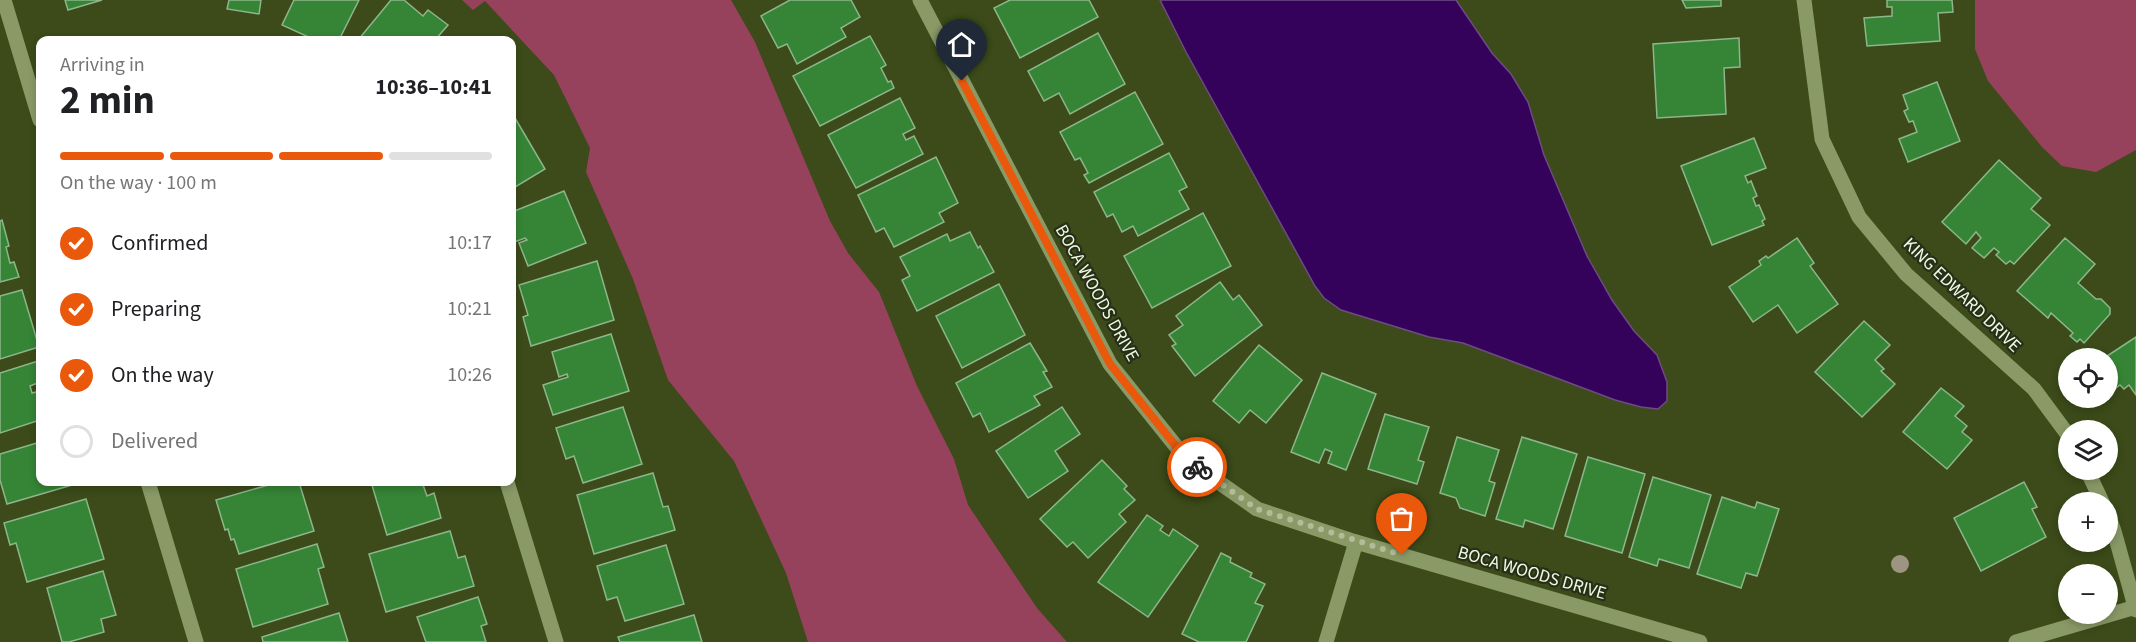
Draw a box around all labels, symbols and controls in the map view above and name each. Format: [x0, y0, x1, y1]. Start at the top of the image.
pin [936, 19, 987, 81]
icon: home [945, 28, 978, 61]
text: Arriving in [60, 51, 145, 79]
text: 10:36–10:41 [375, 71, 492, 103]
text: 2 min [60, 73, 155, 129]
text: On the way · 100 m [60, 169, 217, 197]
street label: BOCA WOODS DRIVE [1049, 220, 1145, 366]
icon: check [60, 227, 93, 260]
text: Confirmed [111, 227, 208, 259]
text: 10:17 [447, 229, 492, 257]
street label: KING EDWARD DRIVE [1897, 232, 2027, 358]
icon: check [60, 293, 93, 326]
text: Preparing [111, 293, 201, 325]
text: 10:21 [447, 295, 492, 323]
map controls [2058, 348, 2118, 624]
button: locate [2058, 348, 2118, 408]
icon: check [60, 359, 93, 392]
text: On the way [111, 359, 214, 391]
text: 10:26 [447, 361, 492, 389]
button: layers [2058, 420, 2118, 480]
text: Delivered [111, 425, 198, 457]
courier [1167, 437, 1227, 497]
icon: bike [1181, 451, 1214, 484]
button: + [2058, 492, 2118, 552]
pin [1376, 493, 1427, 555]
icon: bag [1385, 502, 1418, 535]
street label: BOCA WOODS DRIVE [1455, 540, 1609, 606]
button: − [2058, 564, 2118, 624]

